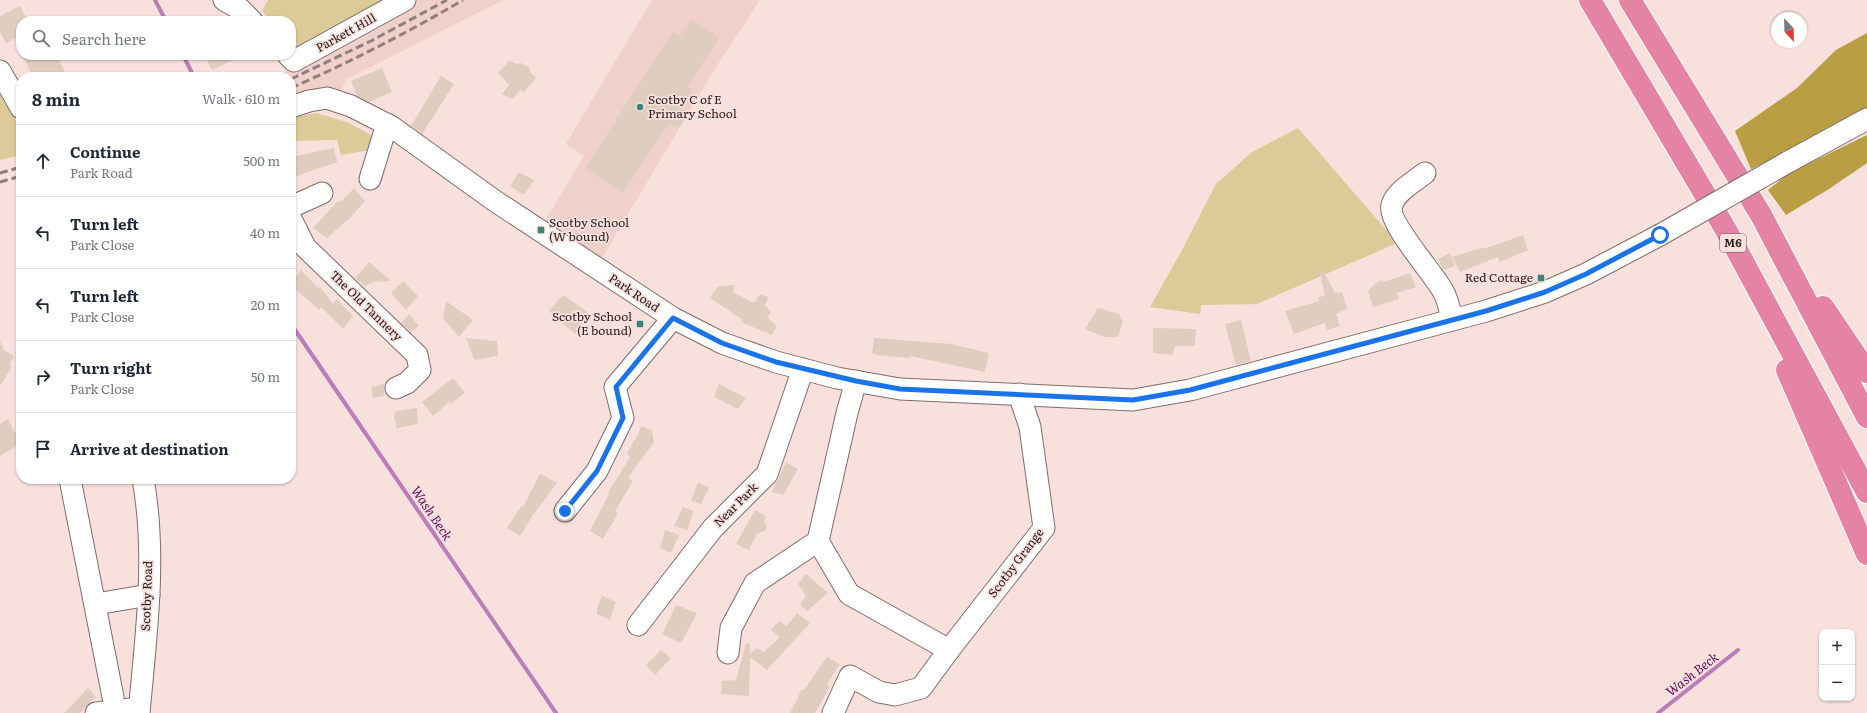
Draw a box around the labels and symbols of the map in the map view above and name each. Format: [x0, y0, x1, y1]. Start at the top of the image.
street label: Parkett Hill [312, 8, 379, 56]
north arrow [1771, 12, 1807, 48]
place label: Scotby C of E Primary School [648, 90, 737, 122]
marker: Scotby C of E Primary School [635, 102, 645, 112]
place label: Scotby School (W bound) [549, 213, 629, 245]
marker: Scotby School (W bound) [536, 225, 546, 235]
route start [1651, 226, 1669, 244]
road number: M6 [1720, 234, 1746, 252]
street label: The Old Tannery [326, 266, 407, 345]
place label: Red Cottage [1465, 268, 1533, 286]
street label: Park Road [606, 269, 664, 316]
marker: Red Cottage [1536, 273, 1546, 283]
place label: Scotby School (E bound) [552, 307, 632, 339]
marker: Scotby School (E bound) [635, 319, 645, 329]
street label: Near Park [709, 478, 762, 531]
water label: Wash Beck [407, 482, 458, 545]
route end [556, 502, 574, 520]
street label: Scotby Grange [983, 524, 1047, 601]
street label: Scotby Road [136, 560, 156, 631]
water label: Wash Beck [1661, 646, 1723, 700]

